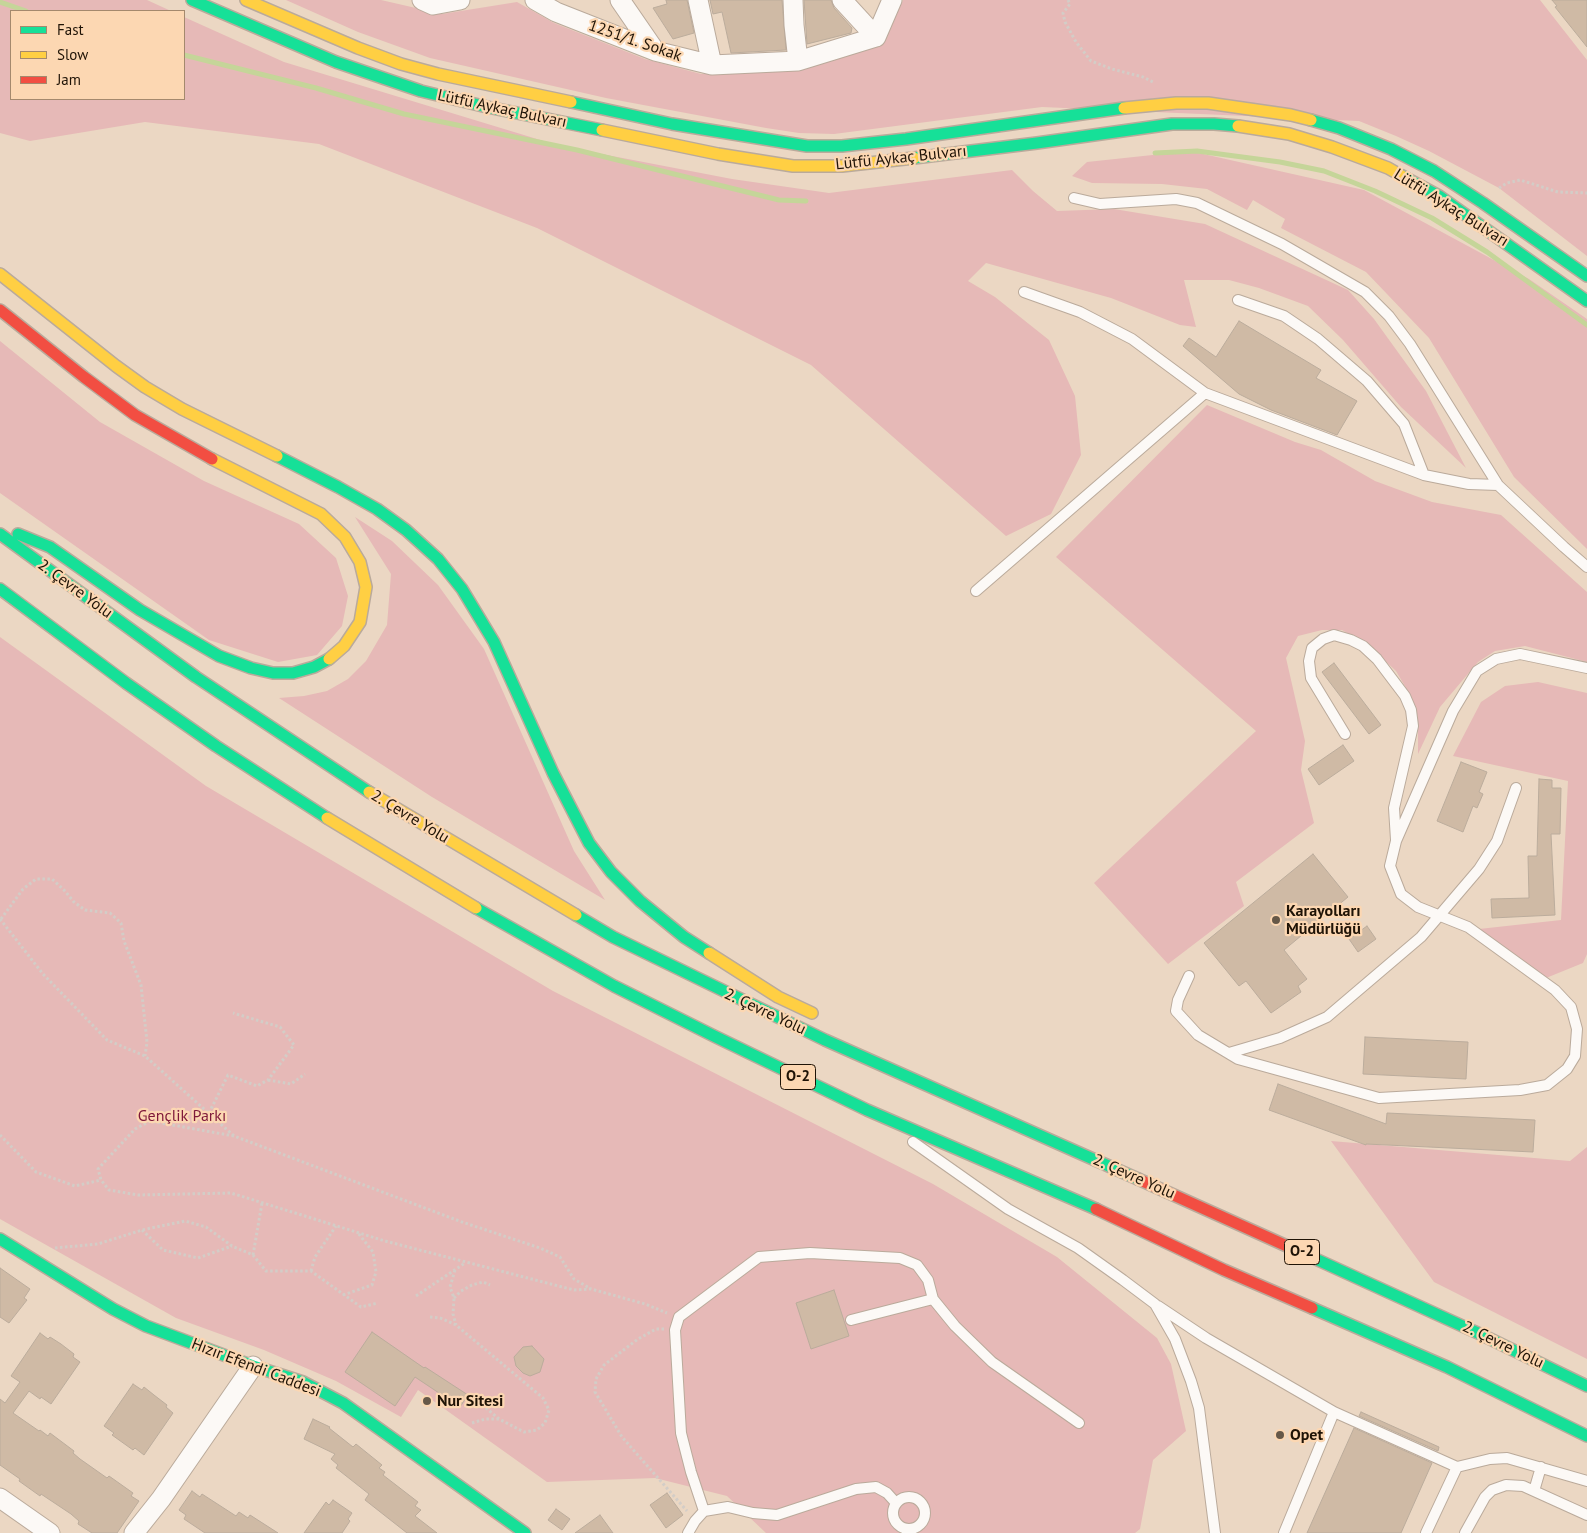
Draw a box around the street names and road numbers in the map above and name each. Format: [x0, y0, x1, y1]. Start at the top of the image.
street label: 1251/1. Sokak [586, 16, 684, 66]
street label: Lütfü Aykaç Bulvarı [436, 86, 568, 132]
street label: Lütfü Aykaç Bulvarı [835, 142, 967, 174]
street label: Lütfü Aykaç Bulvarı [1390, 165, 1512, 251]
street label: 2. Çevre Yolu [34, 555, 116, 623]
street label: 2. Çevre Yolu [367, 786, 453, 848]
street label: 2. Çevre Yolu [721, 985, 809, 1039]
road number: O-2 [780, 1064, 816, 1090]
street label: 2. Çevre Yolu [1090, 1150, 1178, 1204]
road number: O-2 [1284, 1240, 1320, 1264]
street label: 2. Çevre Yolu [1459, 1317, 1547, 1373]
street label: Hızır Efendi Caddesi [189, 1335, 323, 1401]

